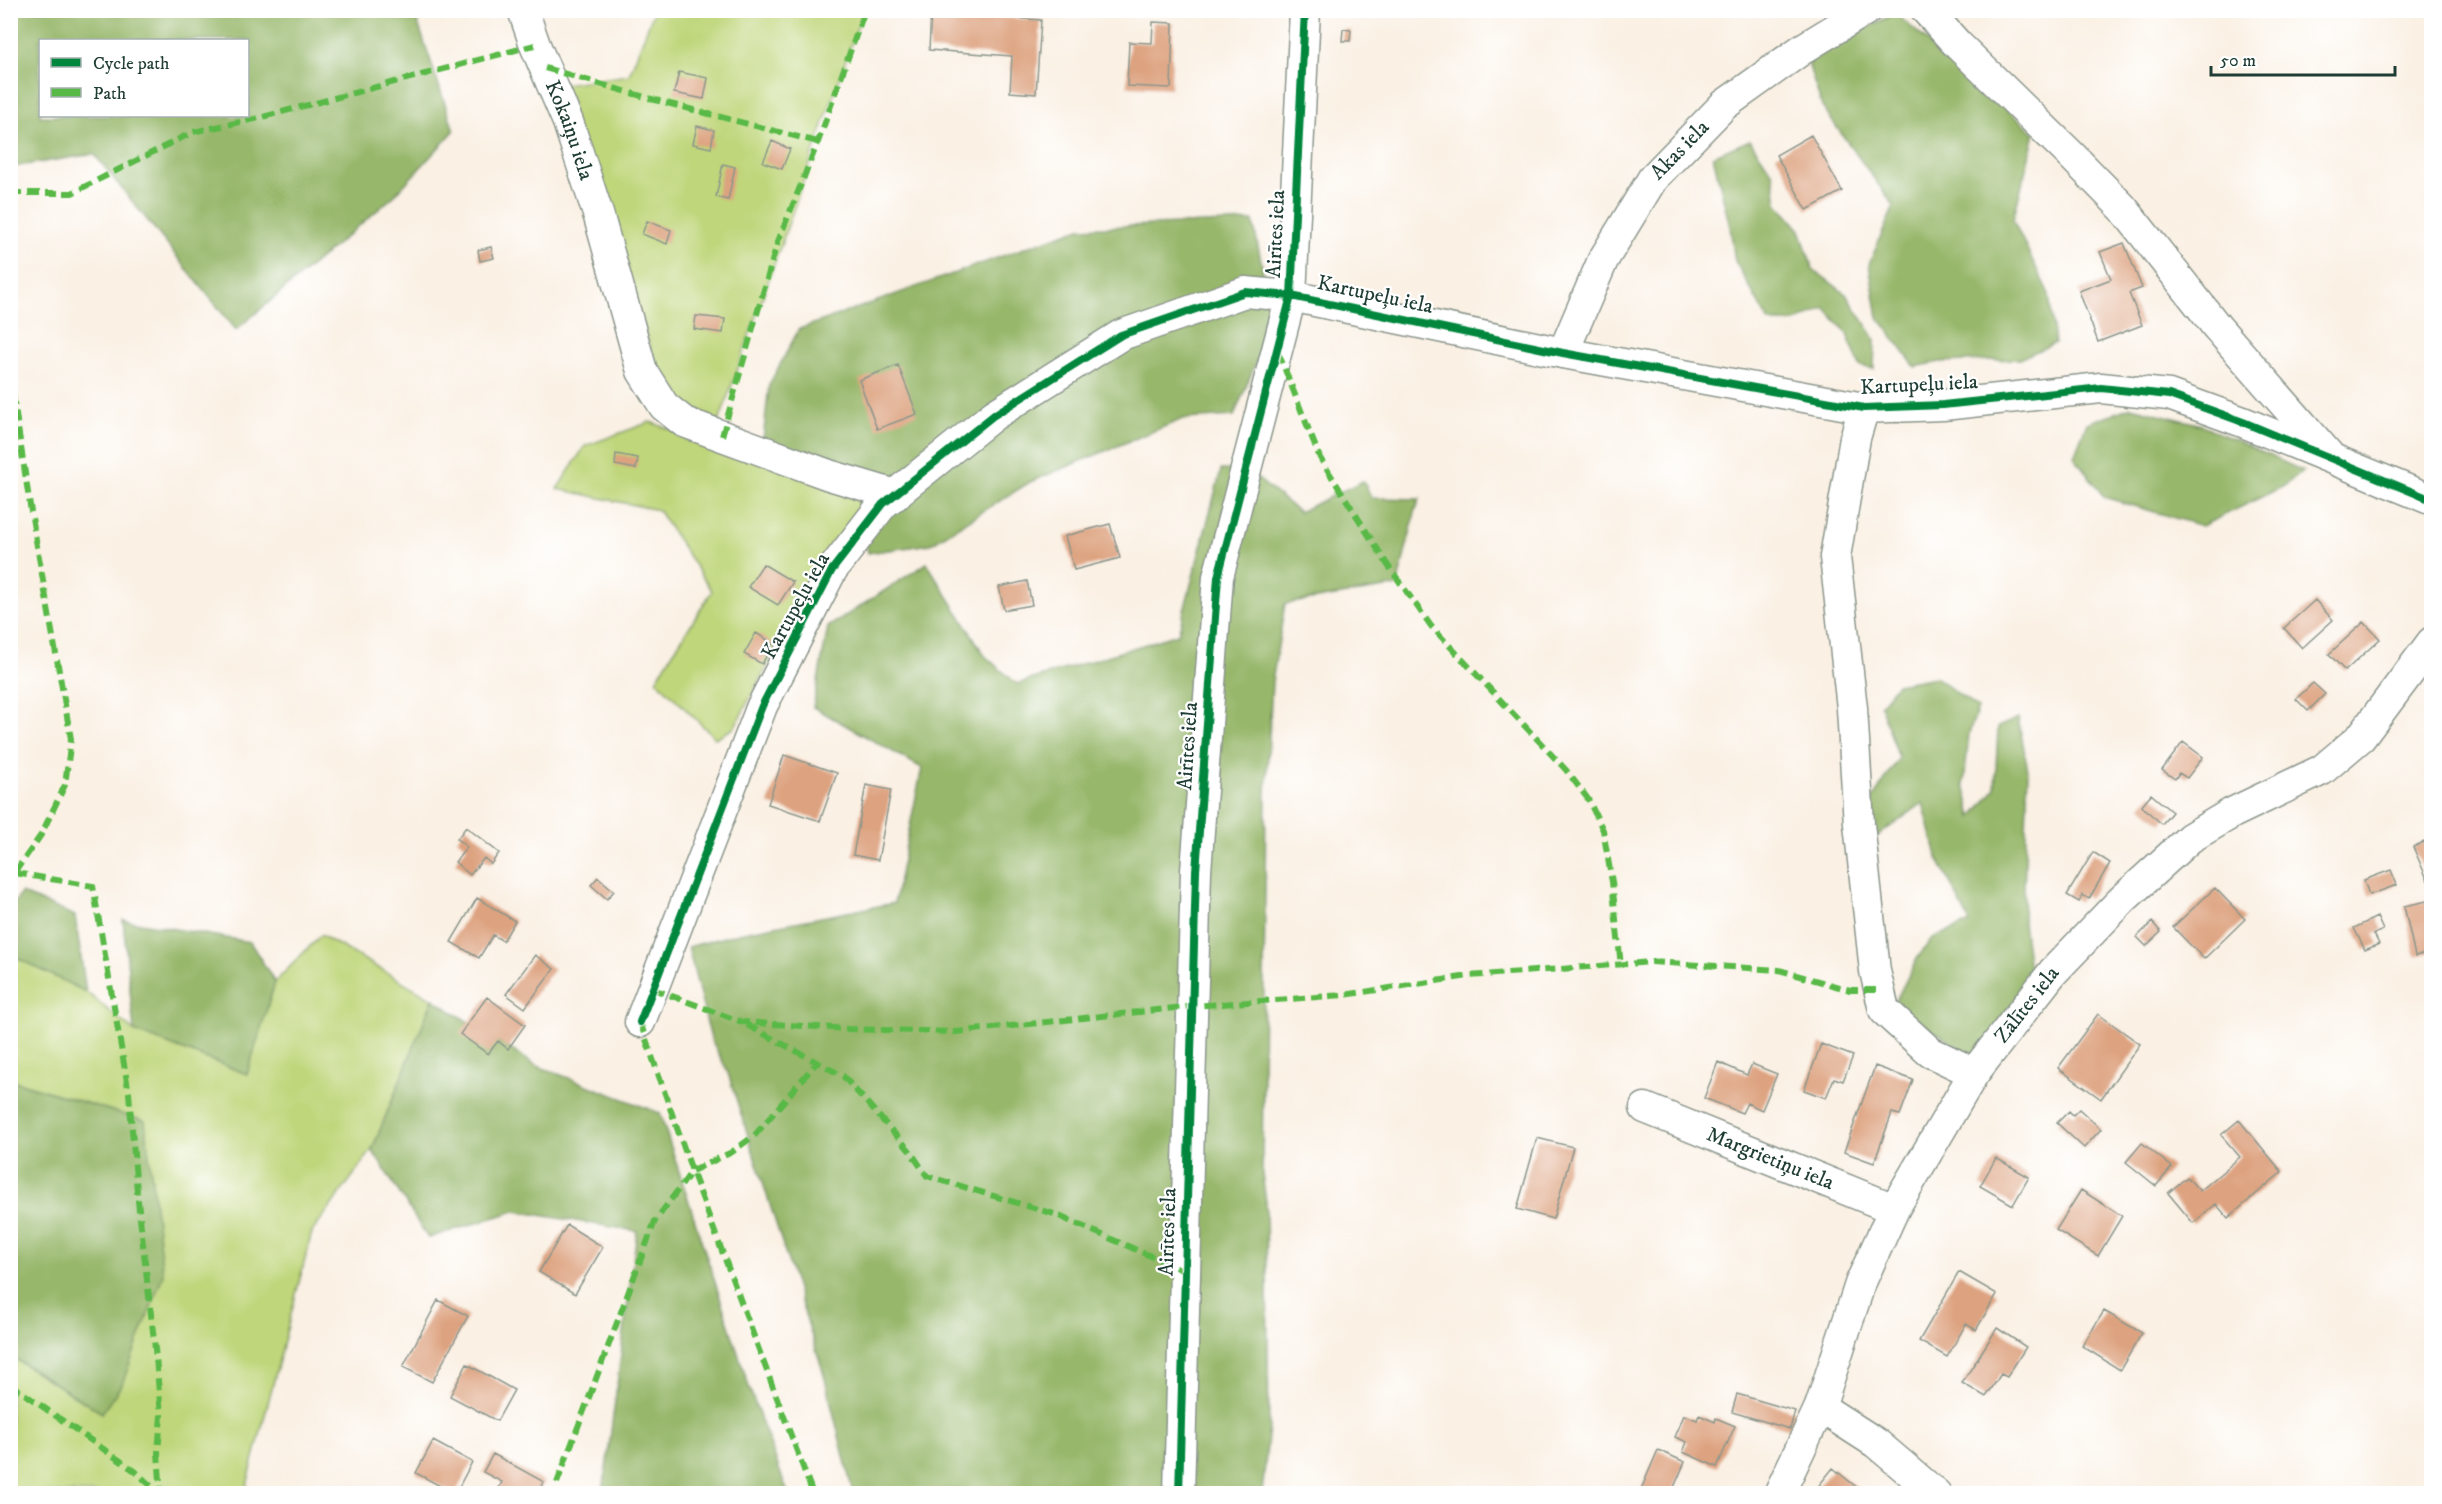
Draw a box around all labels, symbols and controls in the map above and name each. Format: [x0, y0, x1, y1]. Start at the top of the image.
legend [39, 39, 249, 117]
scale bar [2211, 39, 2396, 77]
text: 50 m [2220, 50, 2256, 72]
text: Cycle path [93, 53, 170, 75]
street label: Kokaiņu iela [539, 76, 599, 184]
text: Path [93, 83, 127, 105]
street label: Akas iela [1645, 115, 1715, 186]
street label: Airītes iela [1261, 189, 1291, 279]
street label: Kartupeļu iela [1315, 270, 1435, 320]
street label: Kartupeļu iela [1859, 369, 1979, 401]
street label: Kartupeļu iela [756, 548, 836, 664]
street label: Airītes iela [1172, 701, 1204, 791]
street label: Zālītes iela [1989, 961, 2065, 1049]
street label: Margrietiņu iela [1703, 1121, 1838, 1196]
street label: Airītes iela [1153, 1187, 1183, 1277]

